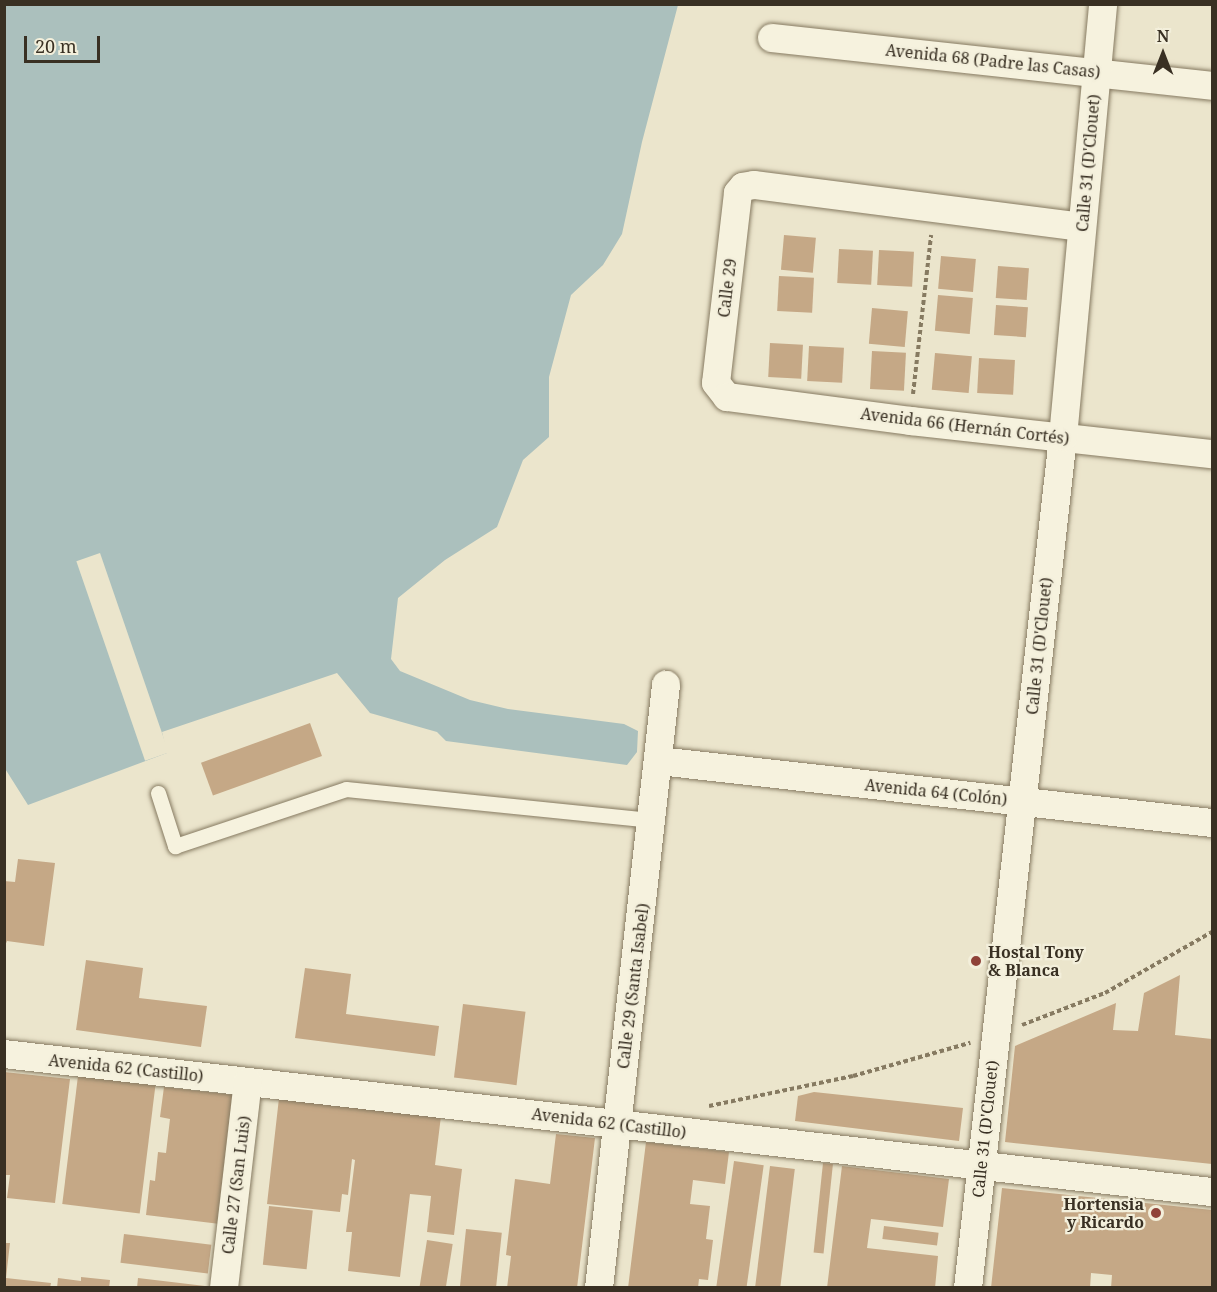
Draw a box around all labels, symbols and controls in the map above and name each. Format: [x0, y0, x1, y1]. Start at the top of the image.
scale bar [27, 24, 104, 62]
north arrow [1133, 24, 1193, 84]
text: N [1157, 25, 1169, 47]
text: 20 m [35, 34, 77, 58]
street label: Avenida 68 (Padre las Casas) [885, 40, 1101, 82]
street label: Calle 31 (D'Clouet) [1072, 93, 1104, 233]
street label: Calle 29 [714, 257, 740, 319]
street label: Avenida 66 (Hernán Cortés) [859, 404, 1071, 448]
street label: Calle 31 (D'Clouet) [1022, 576, 1056, 716]
street label: Avenida 64 (Colón) [864, 775, 1008, 809]
street label: Calle 29 (Santa Isabel) [613, 902, 653, 1070]
place label: Hostal Tony & Blanca [988, 942, 1084, 980]
marker: Hostal Tony & Blanca [969, 954, 983, 968]
street label: Avenida 62 (Castillo) [48, 1050, 204, 1086]
street label: Calle 31 (D'Clouet) [968, 1059, 1002, 1199]
street label: Avenida 62 (Castillo) [531, 1104, 687, 1142]
street label: Calle 27 (San Luis) [218, 1115, 254, 1255]
place label: Hortensia y Ricardo [1063, 1194, 1144, 1232]
marker: Hortensia y Ricardo [1149, 1206, 1163, 1220]

